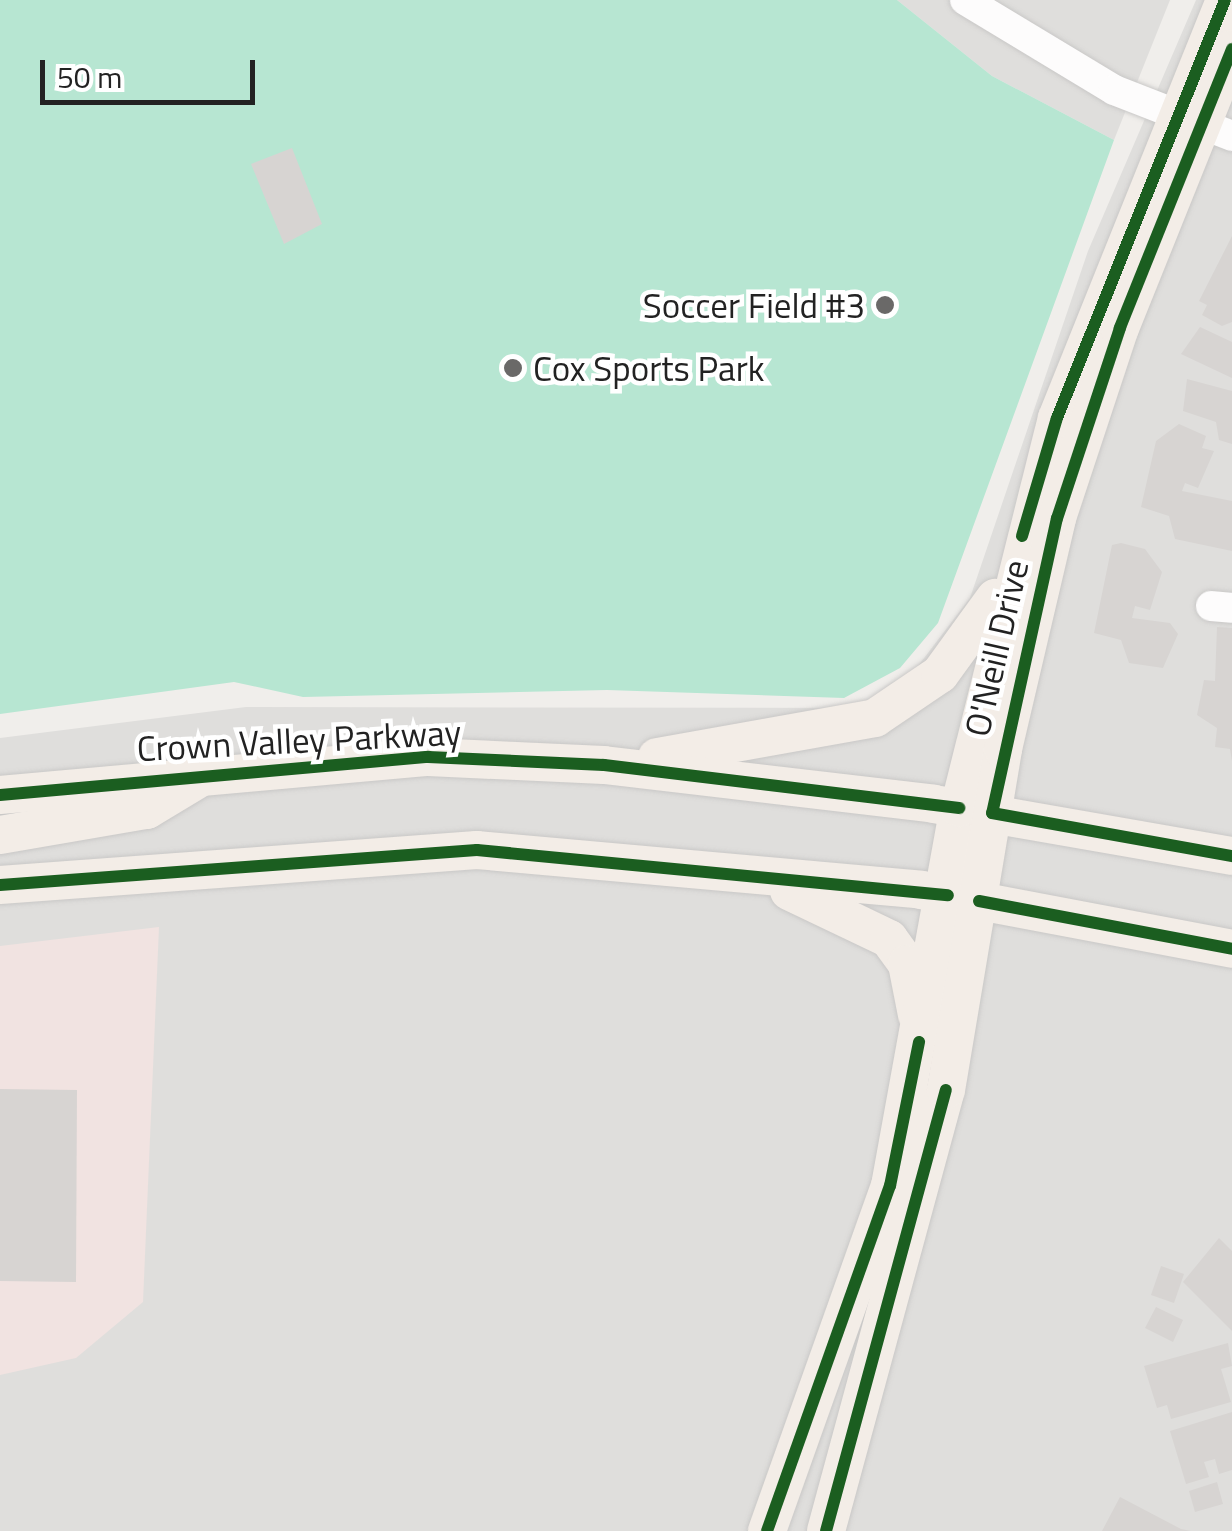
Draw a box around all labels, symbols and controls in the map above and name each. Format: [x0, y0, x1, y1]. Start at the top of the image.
scale bar [45, 40, 260, 102]
text: 50 m [57, 54, 122, 100]
place label: Soccer Field #3 [643, 284, 865, 326]
marker: Soccer Field #3 [874, 294, 896, 316]
place label: Cox Sports Park [533, 347, 765, 389]
marker: Cox Sports Park [502, 357, 524, 379]
street label: O'Neill Drive [955, 556, 1037, 740]
street label: Crown Valley Parkway [136, 711, 462, 769]

